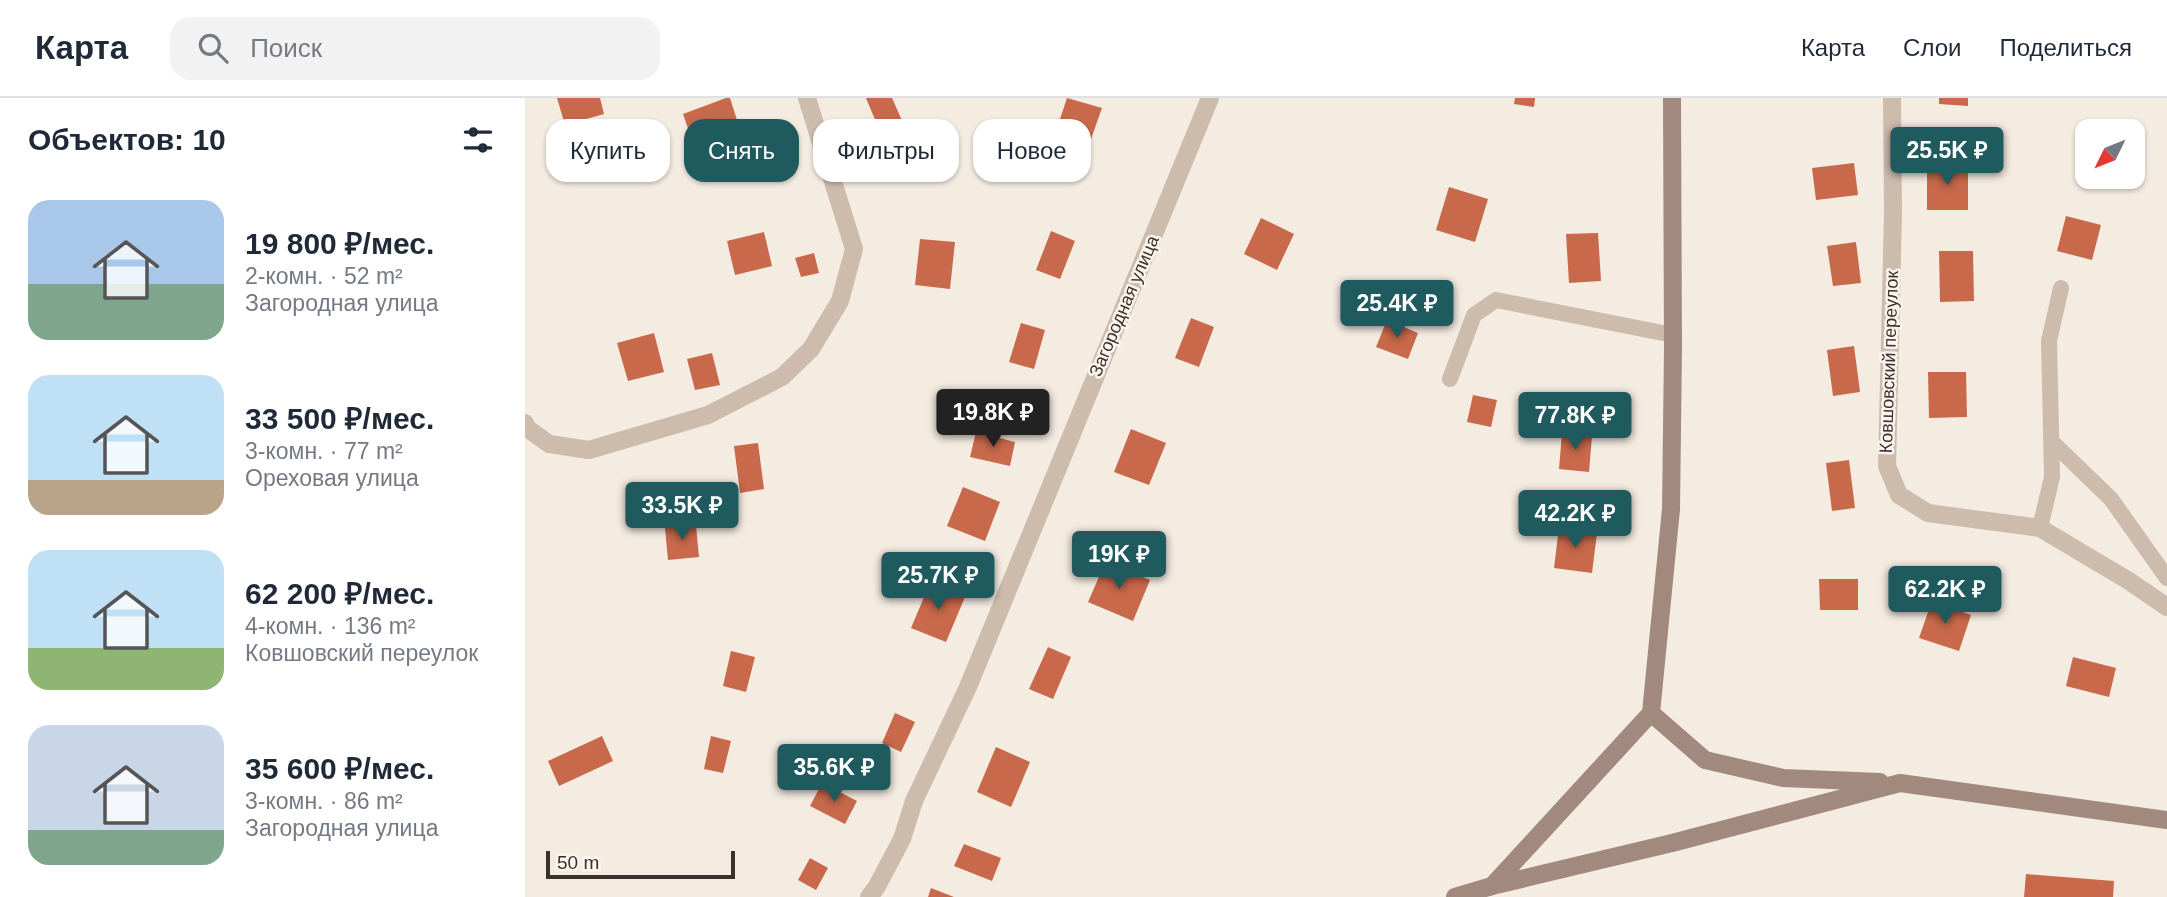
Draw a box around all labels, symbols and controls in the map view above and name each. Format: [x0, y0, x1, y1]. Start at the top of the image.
search box [170, 17, 660, 80]
text: Карта [35, 29, 128, 66]
icon: search [194, 29, 232, 67]
text: Поиск [250, 33, 322, 63]
text: Карта [1801, 34, 1865, 61]
text: Слои [1903, 34, 1961, 61]
text: Поделиться [1999, 34, 2132, 61]
chip: Купить [546, 119, 670, 182]
chip: Снять [684, 119, 799, 182]
chip: Фильтры [813, 119, 959, 182]
chip: Новое [973, 119, 1091, 182]
north arrow [2075, 119, 2145, 189]
map controls [2075, 119, 2145, 189]
icon: filters [459, 121, 497, 159]
text: Объектов: 10 [28, 123, 226, 156]
pin: 25.5K ₽ [1882, 127, 2012, 187]
text: 25.5K ₽ [1906, 137, 1988, 163]
text: 19 800 ₽/мес. [245, 227, 434, 260]
icon: home [84, 228, 168, 312]
street label: Загородная улица [1085, 232, 1163, 380]
text: 2-комн. · 52 m² [245, 263, 403, 289]
street label: Ковшовский переулок [1876, 270, 1902, 454]
pin: 25.4K ₽ [1332, 280, 1462, 340]
text: Загородная улица [245, 290, 438, 316]
text: 25.4K ₽ [1356, 290, 1438, 316]
pin: 19.8K ₽ [928, 390, 1058, 449]
pin: 77.8K ₽ [1510, 392, 1640, 452]
text: 19.8K ₽ [952, 399, 1034, 425]
text: 33 500 ₽/мес. [245, 402, 434, 435]
text: 77.8K ₽ [1534, 402, 1616, 428]
icon: home [84, 403, 168, 487]
text: 3-комн. · 77 m² [245, 438, 403, 464]
text: Ореховая улица [245, 465, 419, 491]
pin: 33.5K ₽ [617, 482, 747, 542]
pin: 42.2K ₽ [1510, 490, 1640, 550]
text: 33.5K ₽ [641, 492, 723, 518]
text: 42.2K ₽ [1534, 500, 1616, 526]
pin: 19K ₽ [1070, 532, 1168, 591]
text: 19K ₽ [1088, 541, 1150, 567]
pin: 25.7K ₽ [873, 552, 1003, 612]
text: 25.7K ₽ [897, 562, 979, 588]
pin: 62.2K ₽ [1880, 566, 2010, 626]
text: 62.2K ₽ [1904, 576, 1986, 602]
text: 62 200 ₽/мес. [245, 577, 434, 610]
icon: home [84, 578, 168, 662]
text: 4-комн. · 136 m² [245, 613, 416, 639]
text: Ковшовский переулок [245, 640, 478, 666]
pin: 35.6K ₽ [769, 744, 899, 804]
text: 35 600 ₽/мес. [245, 752, 434, 785]
icon: home [84, 753, 168, 837]
text: 35.6K ₽ [793, 754, 875, 780]
text: 3-комн. · 86 m² [245, 788, 403, 814]
text: Загородная улица [245, 815, 438, 841]
scale bar [546, 848, 735, 880]
text: 50 m [557, 852, 599, 873]

